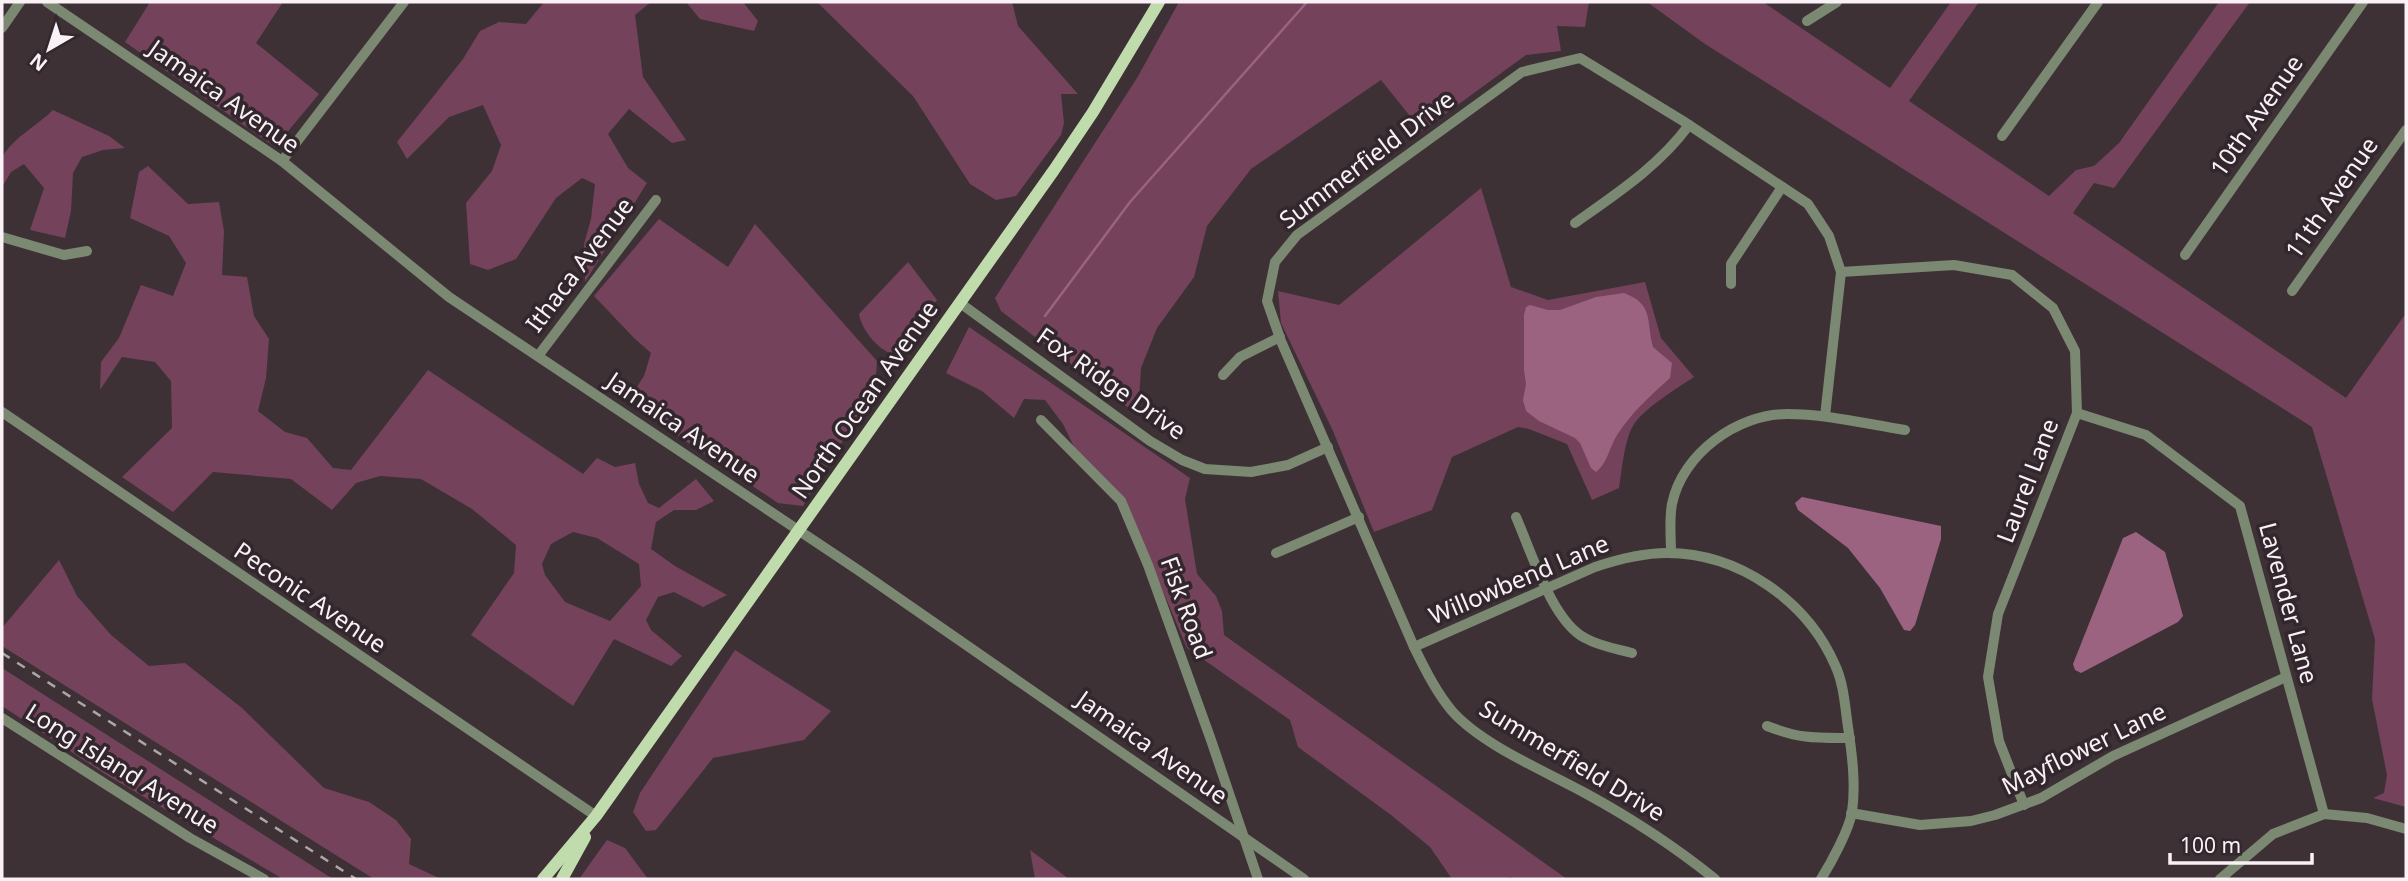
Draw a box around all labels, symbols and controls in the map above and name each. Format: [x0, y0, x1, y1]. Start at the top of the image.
north arrow [14, 14, 84, 84]
street label: Jamaica Avenue [141, 30, 307, 160]
text: N [24, 47, 52, 77]
street label: 10th Avenue [2202, 48, 2310, 183]
street label: Summerfield Drive [1272, 82, 1460, 235]
street label: 11th Avenue [2277, 130, 2385, 265]
street label: Ithaca Avenue [517, 190, 640, 338]
street label: North Ocean Avenue [783, 293, 945, 505]
street label: Fox Ridge Drive [1031, 319, 1193, 447]
street label: Jamaica Avenue [599, 362, 767, 490]
street label: Laurel Lane [1988, 414, 2065, 547]
street label: Lavender Lane [2252, 518, 2327, 687]
street label: Willowbend Lane [1423, 526, 1613, 631]
street label: Peconic Avenue [228, 534, 394, 660]
street label: Fisk Road [1154, 552, 1221, 663]
street label: Jamaica Avenue [1069, 681, 1235, 811]
street label: Summerfield Drive [1474, 691, 1672, 828]
street label: Mayflower Lane [1996, 694, 2171, 802]
street label: Long Island Avenue [20, 695, 226, 841]
scale bar [2170, 822, 2312, 866]
text: 100 m [2180, 831, 2241, 859]

